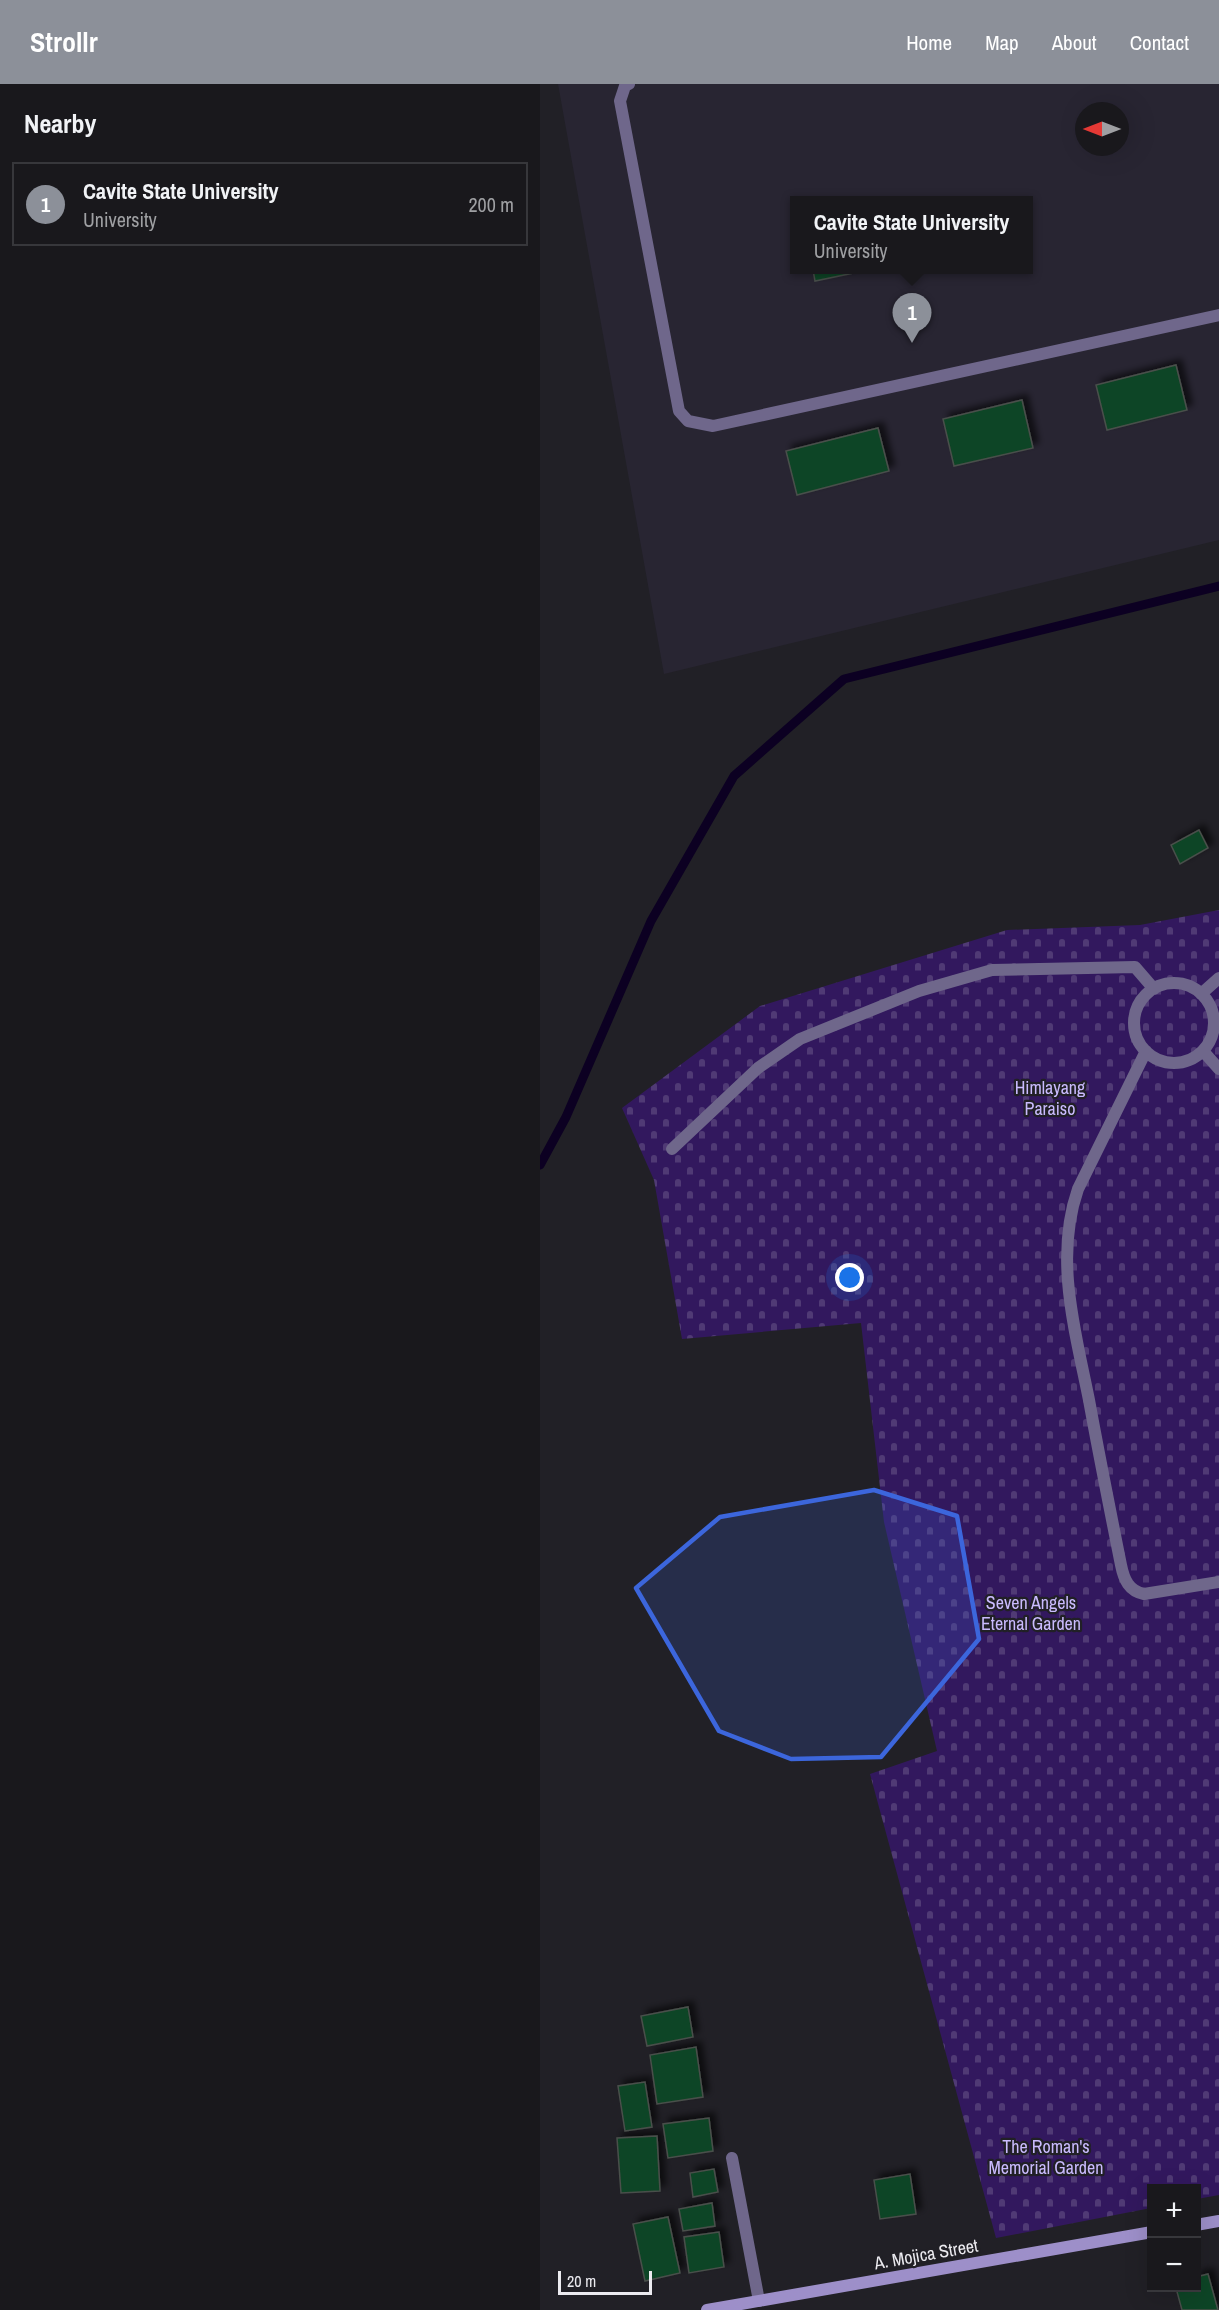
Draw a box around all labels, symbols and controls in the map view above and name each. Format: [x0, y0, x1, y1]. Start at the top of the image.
text: Strollr [30, 23, 98, 61]
text: Home [906, 28, 952, 57]
text: Map [985, 28, 1019, 57]
text: About [1052, 28, 1097, 57]
text: Contact [1130, 28, 1189, 57]
north arrow [1075, 102, 1129, 156]
text: Nearby [24, 106, 96, 141]
text: Cavite State University [83, 176, 279, 206]
text: 1 [41, 191, 50, 218]
text: 200 m [468, 191, 514, 218]
popup [790, 196, 1033, 274]
text: University [83, 206, 157, 233]
text: Cavite State University [814, 207, 1009, 237]
text: University [814, 237, 888, 264]
pin: 1 [892, 294, 932, 343]
park label: Himlayang Paraiso [1015, 1075, 1086, 1121]
your location [835, 1263, 864, 1292]
park label: Seven Angels Eternal Garden [981, 1590, 1081, 1636]
park label: The Roman's Memorial Garden [989, 2134, 1103, 2180]
map controls [1147, 2184, 1201, 2292]
button: + [1147, 2184, 1201, 2238]
street label: A. Mojica Street [871, 2233, 980, 2276]
button: − [1147, 2238, 1201, 2292]
scale bar [558, 2268, 652, 2296]
text: 20 m [567, 2270, 596, 2292]

